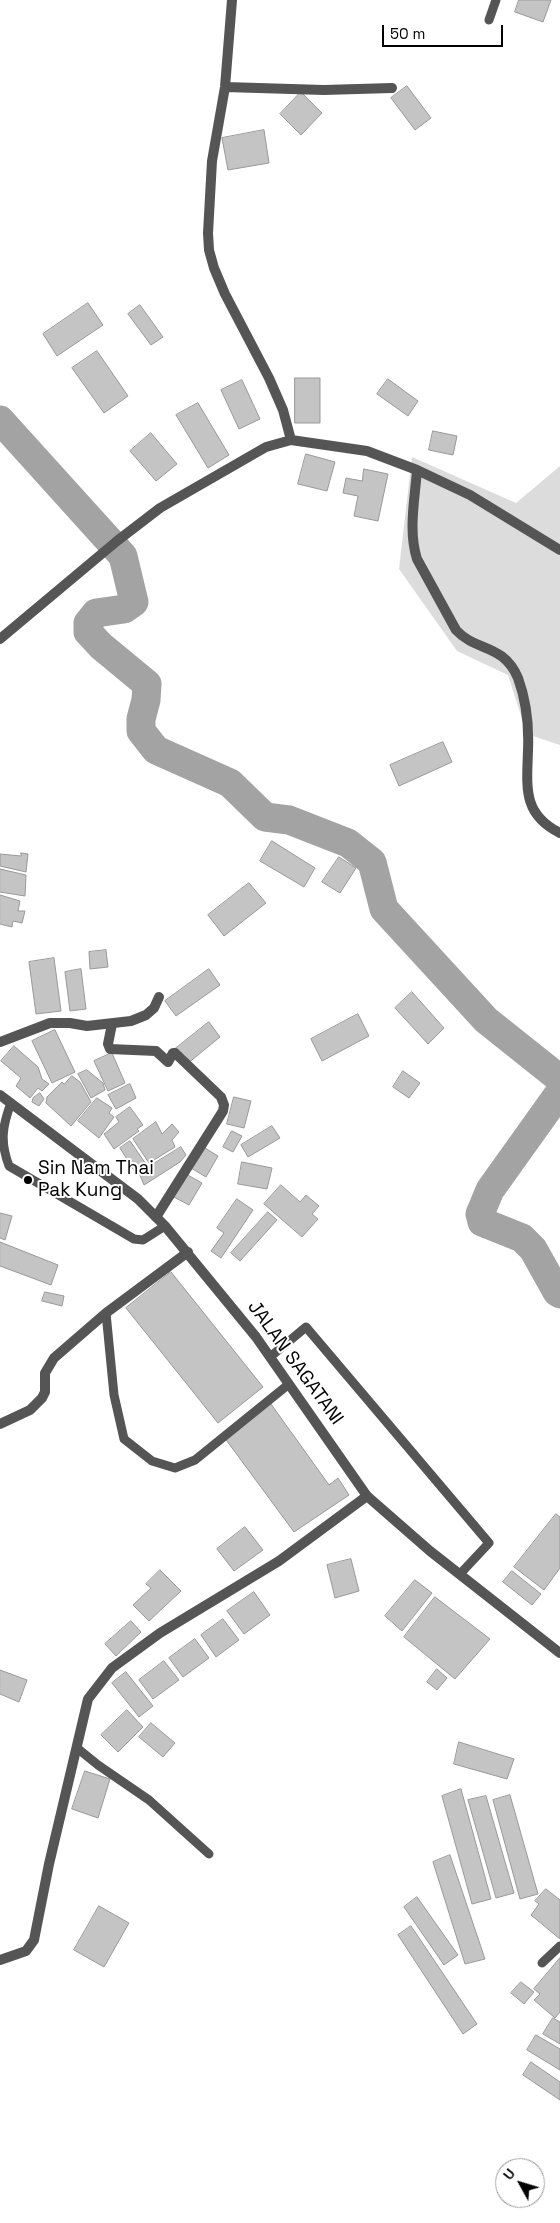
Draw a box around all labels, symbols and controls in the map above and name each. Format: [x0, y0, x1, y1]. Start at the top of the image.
scale bar [385, 15, 506, 47]
text: 50 m [390, 24, 425, 43]
place label: Sin Nam Thai Pak Kung [38, 1158, 154, 1202]
marker: Sin Nam Thai Pak Kung [22, 1174, 34, 1186]
street label: JALAN SAGATANI [242, 1296, 348, 1430]
north arrow [495, 2158, 545, 2208]
text: U [499, 2165, 519, 2184]

